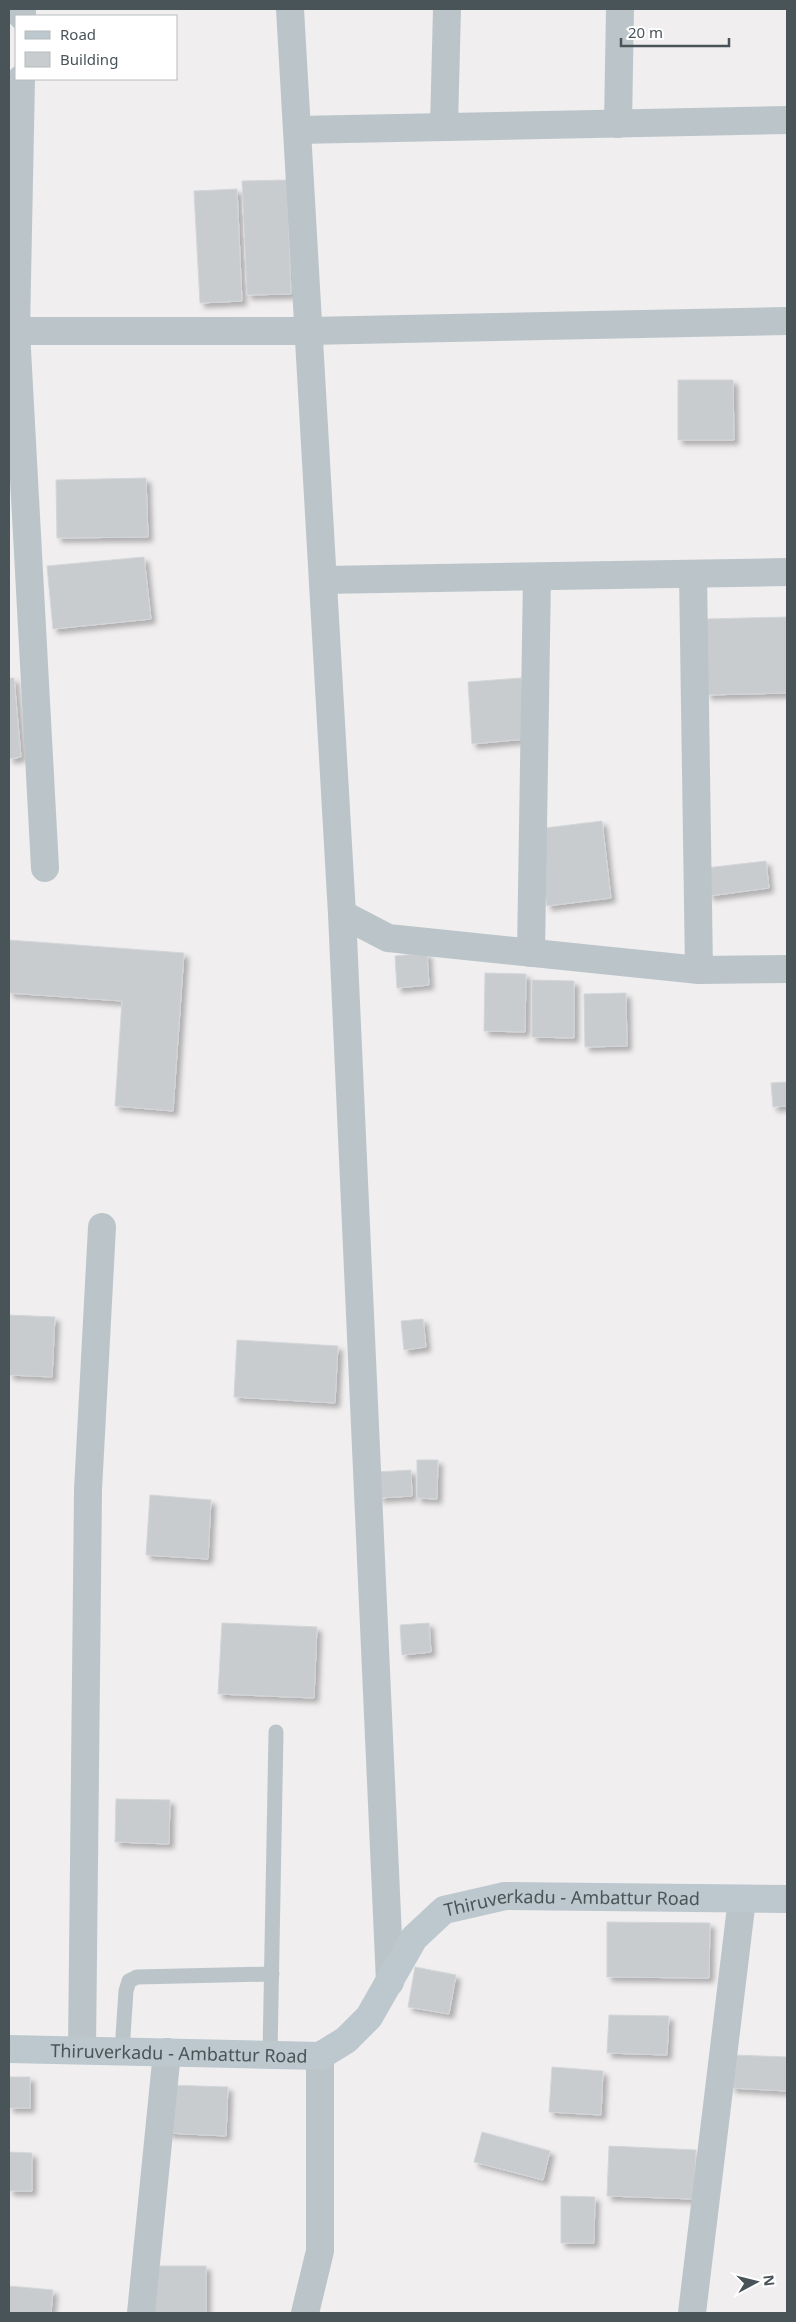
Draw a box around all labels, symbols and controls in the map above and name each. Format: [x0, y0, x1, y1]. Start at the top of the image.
legend [15, 15, 178, 80]
scale bar [621, 15, 728, 47]
text: 20 m [628, 22, 663, 42]
text: Road [60, 24, 96, 44]
text: Building [60, 49, 118, 69]
street label: Thiruverkadu - Ambattur Road [442, 1884, 700, 1922]
street label: Thiruverkadu - Ambattur Road [50, 2038, 308, 2068]
north arrow [731, 2257, 781, 2307]
text: N [759, 2274, 780, 2287]

